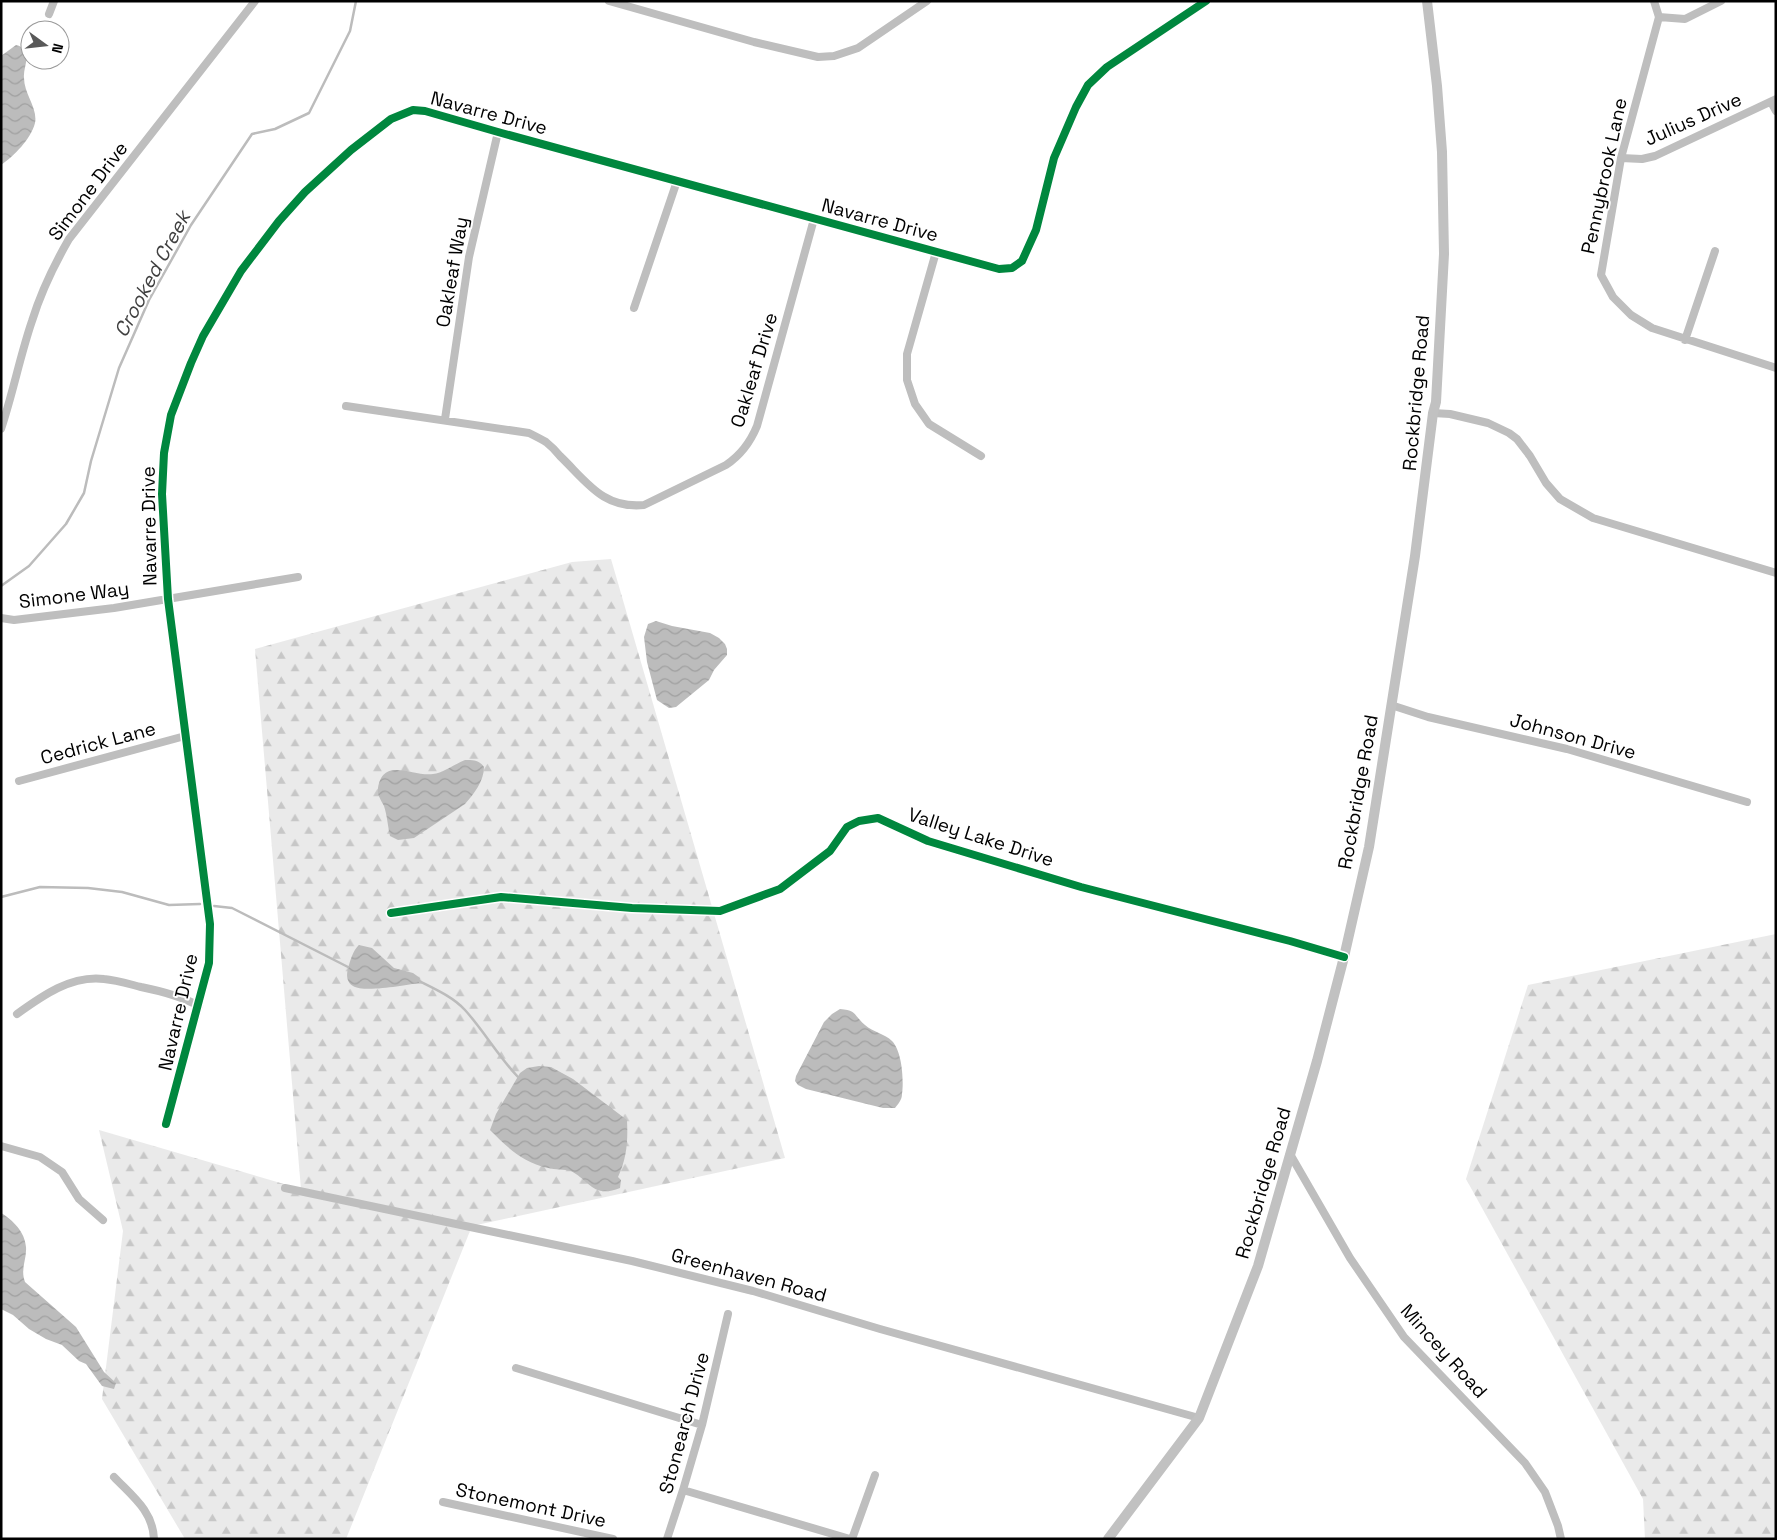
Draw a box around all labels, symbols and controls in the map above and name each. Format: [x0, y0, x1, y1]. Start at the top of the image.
north arrow [20, 20, 70, 70]
text: N [48, 41, 67, 55]
street label: Navarre Drive [428, 85, 550, 141]
street label: Julius Drive [1641, 86, 1745, 152]
street label: Pennybrook Lane [1575, 96, 1633, 256]
street label: Simone Drive [43, 136, 133, 246]
street label: Navarre Drive [819, 192, 941, 248]
water label: Crooked Creek [108, 204, 197, 342]
street label: Oakleaf Way [430, 215, 474, 329]
street label: Oakleaf Drive [725, 309, 783, 431]
street label: Rockbridge Road [1397, 314, 1435, 472]
street label: Navarre Drive [135, 466, 163, 586]
street label: Simone Way [18, 576, 130, 614]
street label: Johnson Drive [1507, 707, 1639, 765]
street label: Rockbridge Road [1332, 713, 1384, 871]
street label: Cedrick Lane [38, 716, 158, 770]
street label: Valley Lake Drive [905, 802, 1057, 872]
street label: Navarre Drive [152, 951, 204, 1073]
street label: Rockbridge Road [1229, 1104, 1297, 1262]
street label: Greenhaven Road [669, 1242, 829, 1308]
street label: Mincey Road [1395, 1299, 1493, 1403]
street label: Stonearch Drive [653, 1349, 715, 1497]
street label: Stonemont Drive [453, 1477, 609, 1533]

